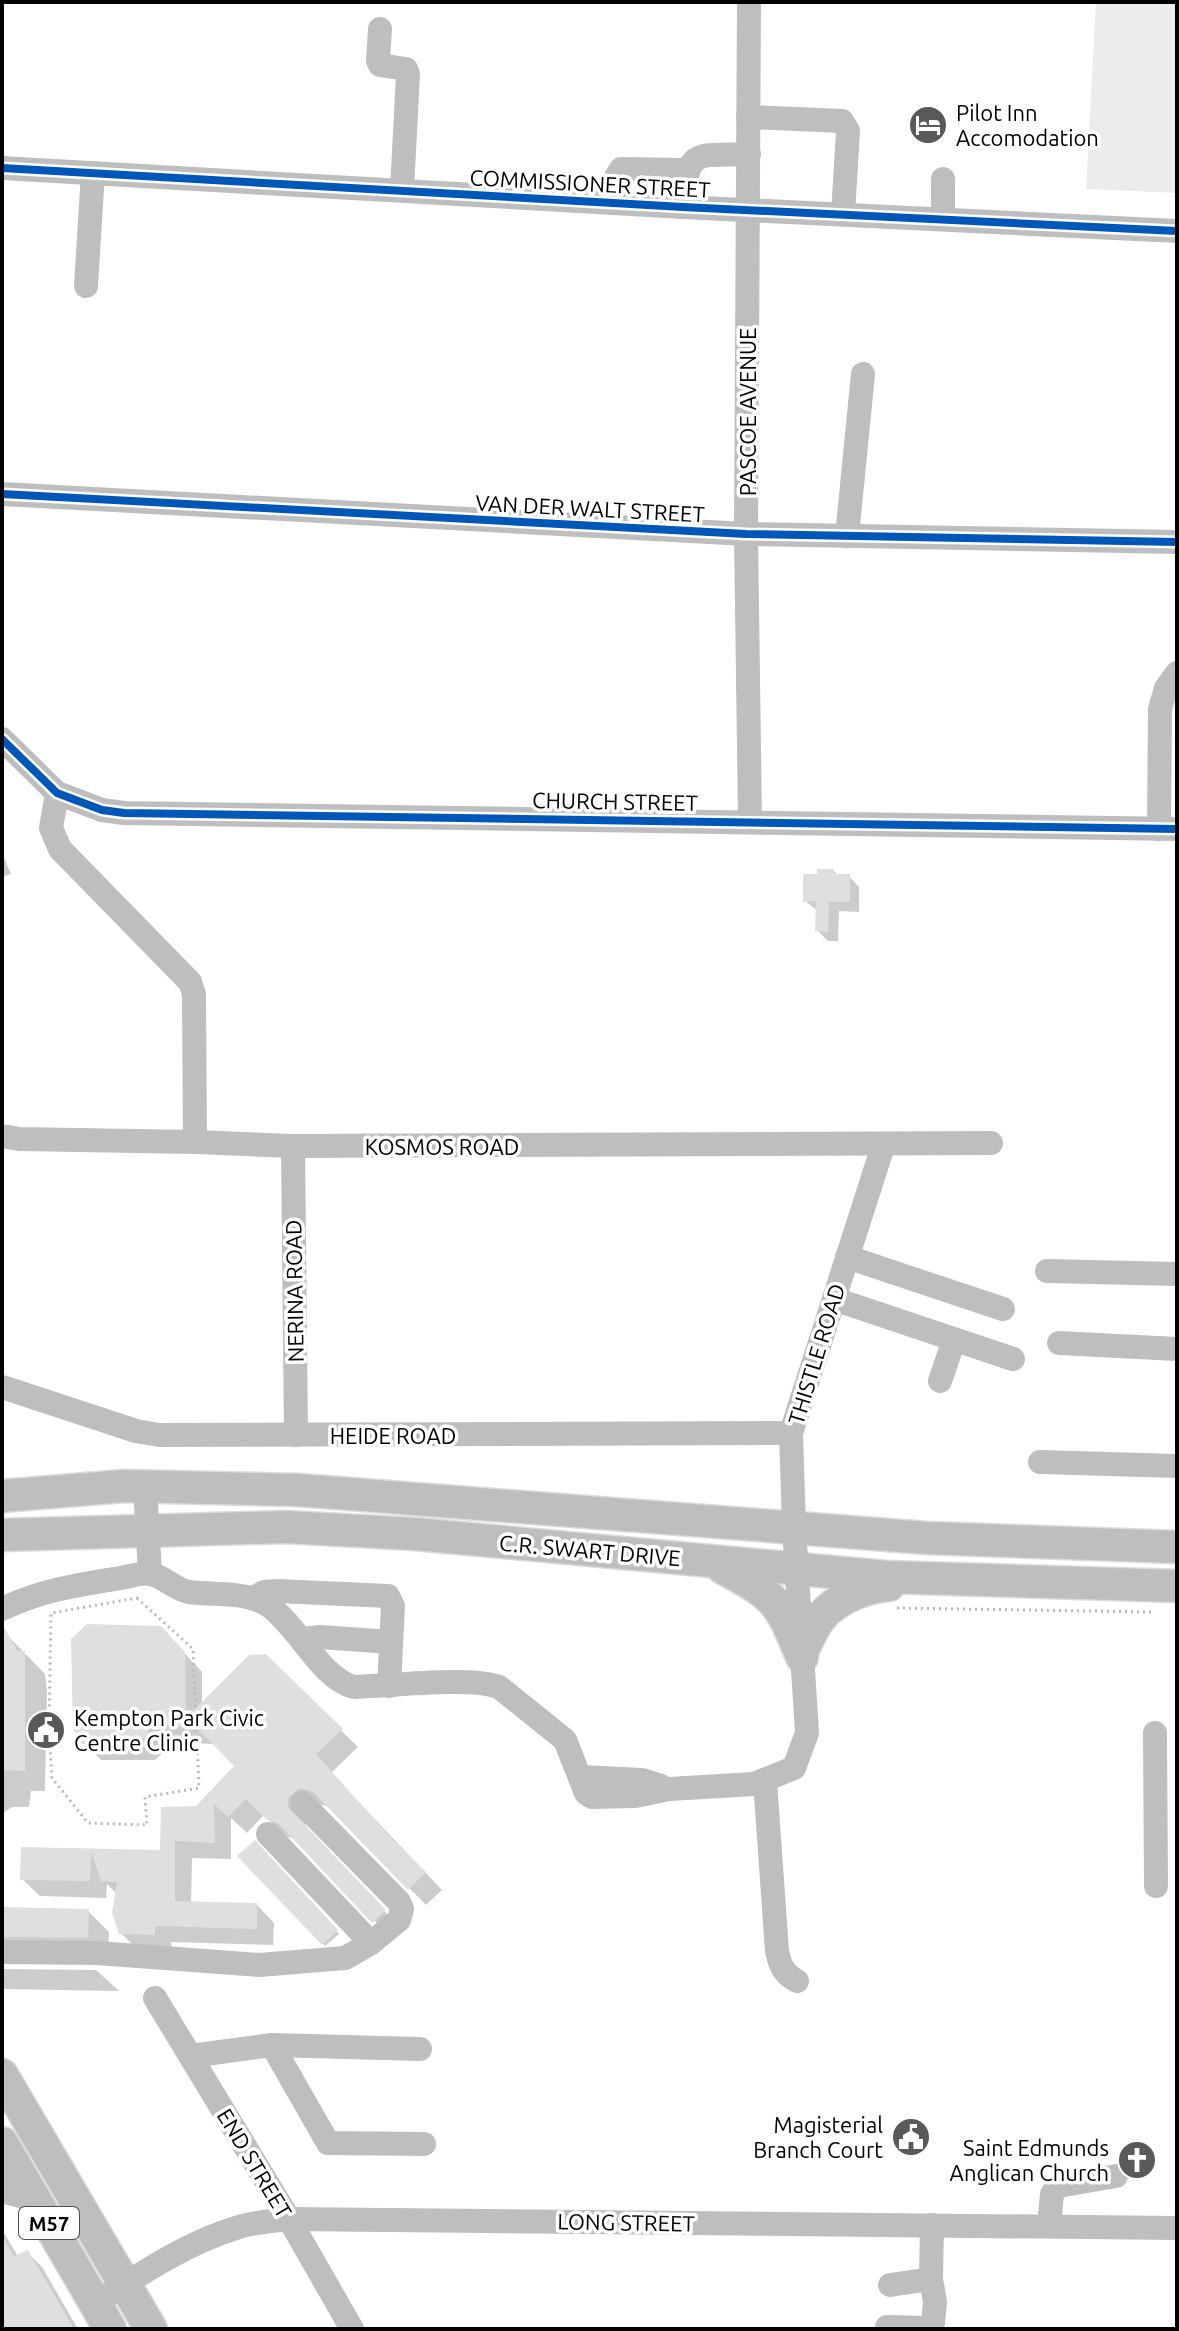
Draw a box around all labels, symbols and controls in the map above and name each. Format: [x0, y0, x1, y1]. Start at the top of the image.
place label: Pilot Inn Accomodation [956, 100, 1099, 150]
hotel icon: Pilot Inn Accomodation [907, 104, 949, 146]
street label: COMMISSIONER STREET [469, 164, 711, 202]
street label: PASCOE AVENUE [735, 328, 760, 496]
street label: VAN DER WALT STREET [475, 490, 705, 526]
street label: CHURCH STREET [532, 787, 698, 815]
street label: KOSMOS ROAD [365, 1134, 519, 1159]
street label: NERINA ROAD [280, 1219, 308, 1363]
street label: THISTLE ROAD [783, 1281, 849, 1427]
street label: HEIDE ROAD [330, 1423, 456, 1448]
street label: C.R. SWART DRIVE [498, 1530, 682, 1570]
place label: Kempton Park Civic Centre Clinic [74, 1705, 264, 1755]
public building icon: Kempton Park Civic Centre Clinic [25, 1709, 67, 1751]
street label: END STREET [213, 2104, 297, 2222]
place label: Magisterial Branch Court [753, 2112, 883, 2162]
public building icon: Magisterial Branch Court [890, 2116, 932, 2158]
place label: Saint Edmunds Anglican Church [950, 2135, 1109, 2185]
church icon: Saint Edmunds Anglican Church [1116, 2139, 1158, 2181]
road number: M57 [19, 2207, 79, 2239]
street label: LONG STREET [557, 2208, 695, 2236]

